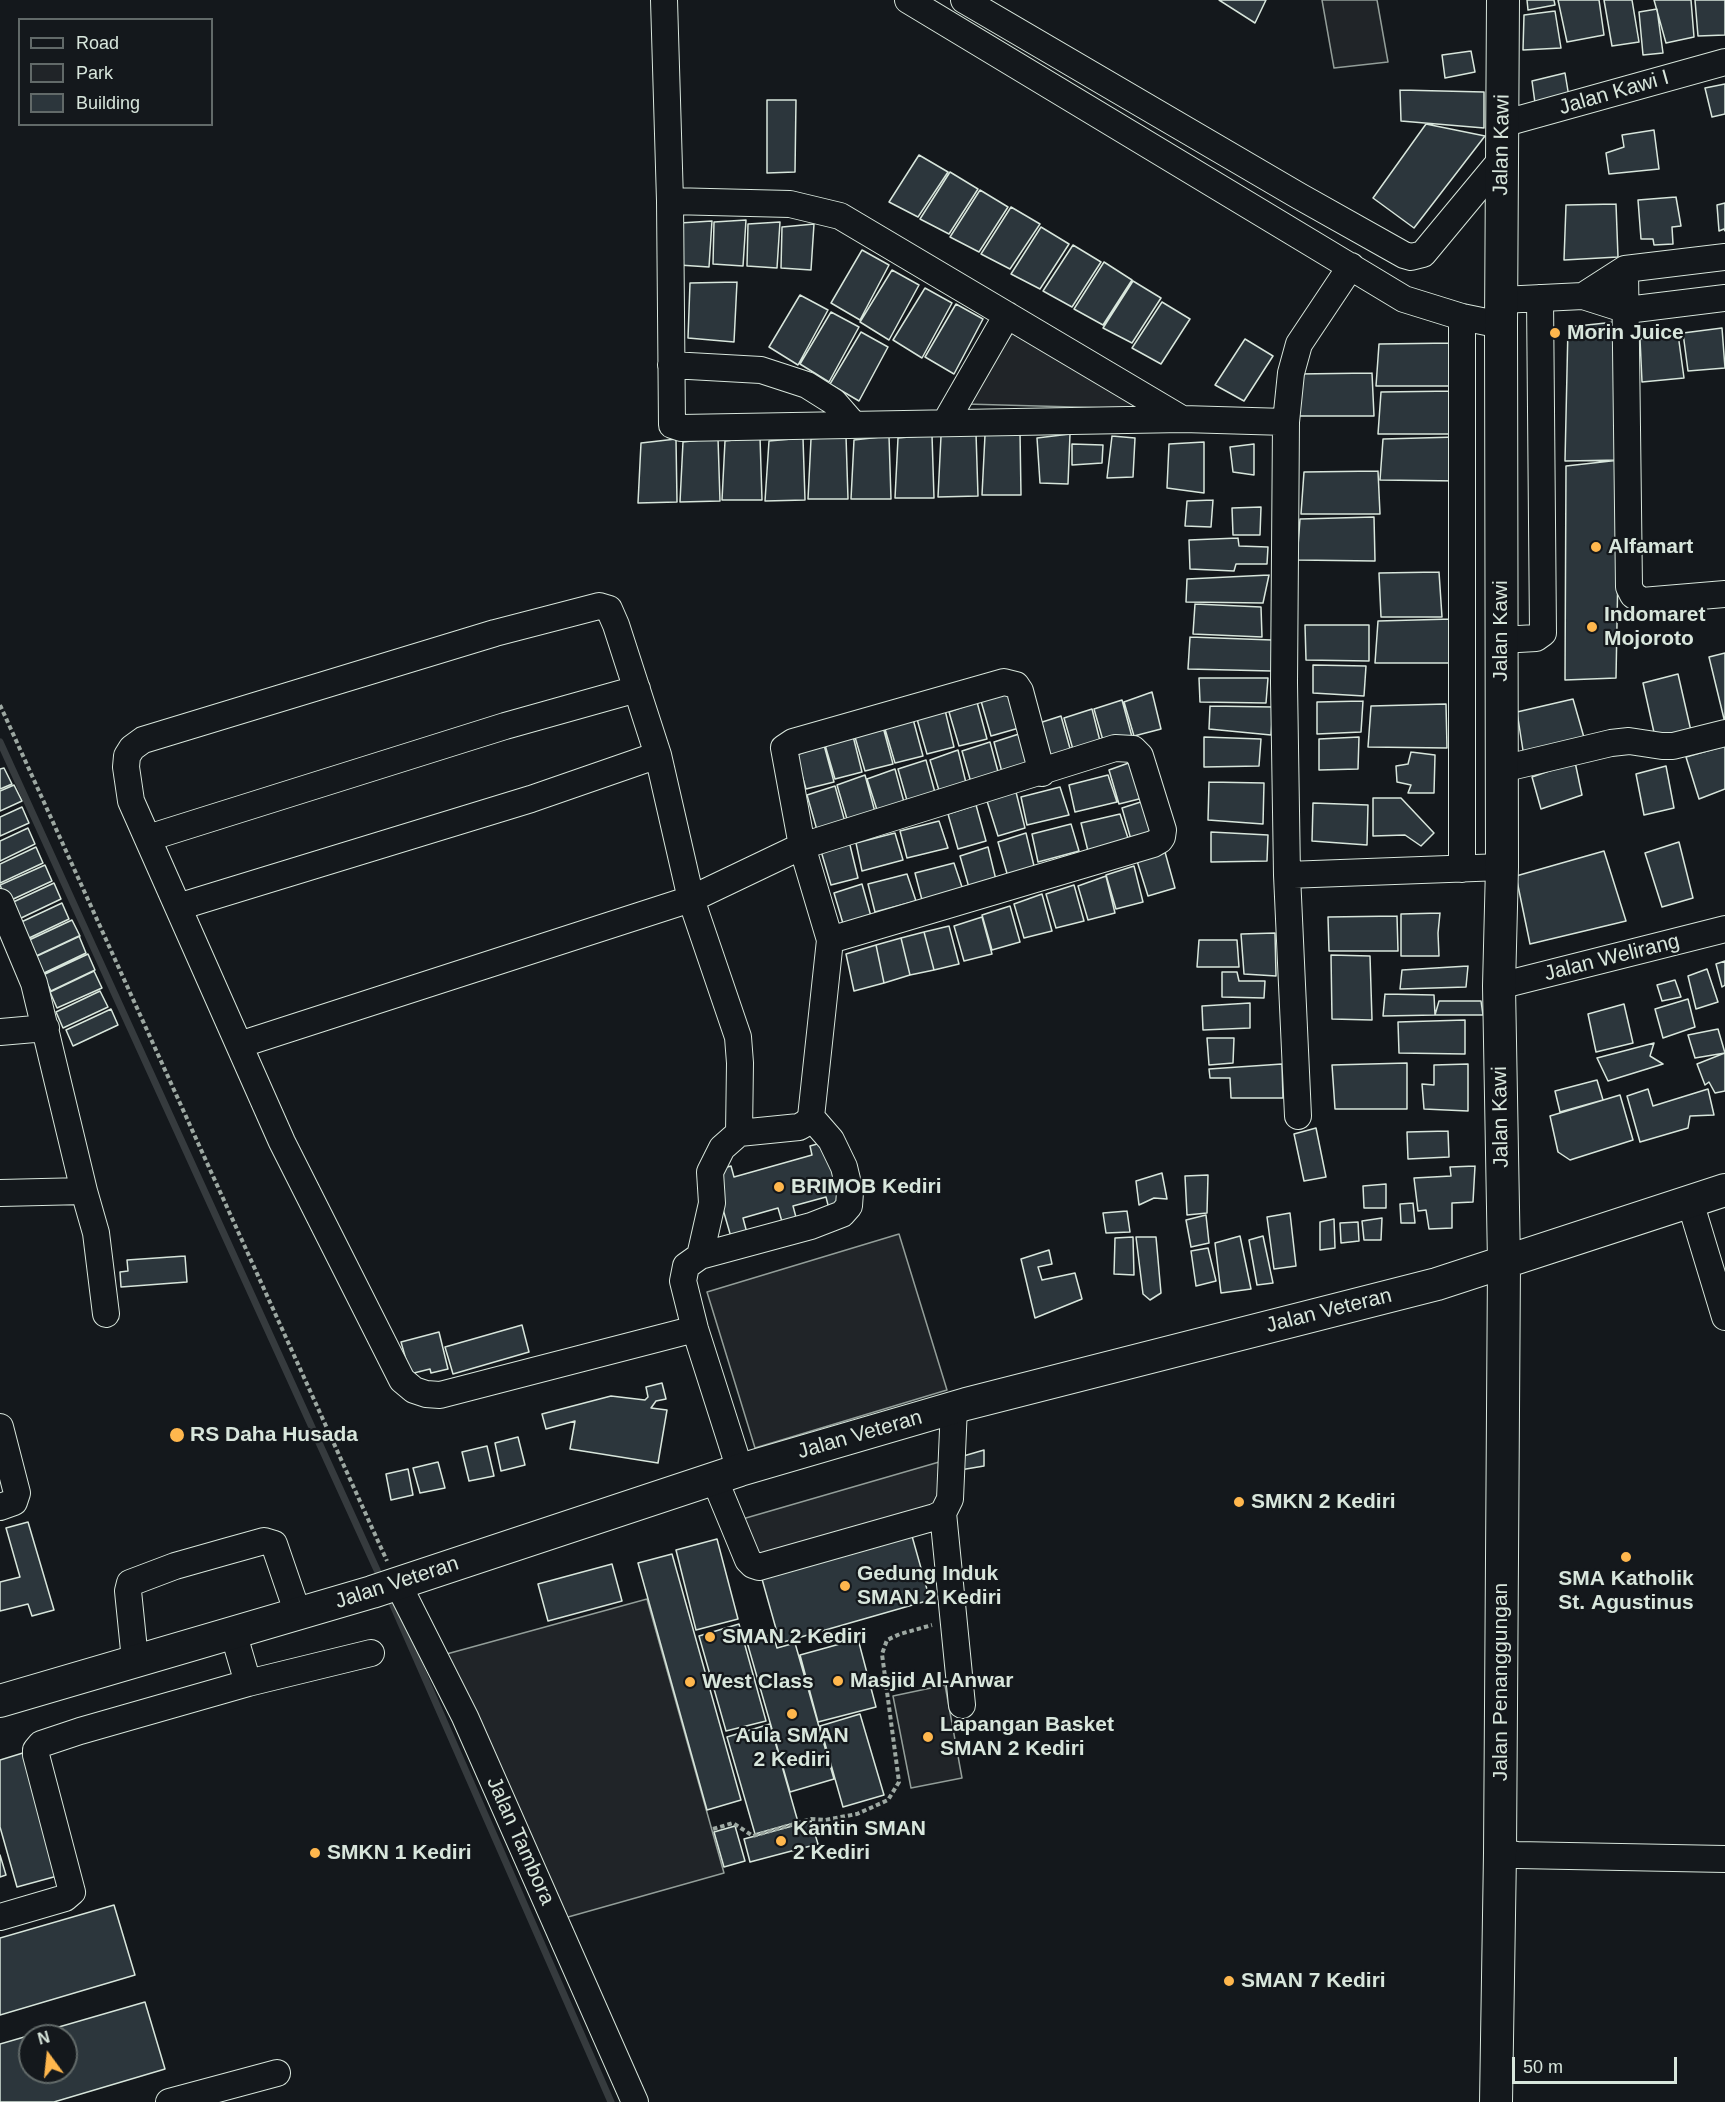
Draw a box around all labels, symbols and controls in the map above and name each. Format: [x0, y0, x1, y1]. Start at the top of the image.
legend [18, 18, 213, 126]
text: Road [76, 33, 119, 53]
text: Park [76, 63, 113, 83]
street label: Jalan Kawi I [1556, 65, 1672, 121]
text: Building [76, 93, 140, 113]
street label: Jalan Kawi [1489, 94, 1515, 196]
place label: Morin Juice [1567, 320, 1684, 346]
marker: Morin Juice [1548, 326, 1562, 340]
place label: Alfamart [1608, 534, 1693, 560]
marker: Alfamart [1589, 540, 1603, 554]
street label: Jalan Kawi [1488, 580, 1514, 682]
place label: Indomaret Mojoroto [1604, 602, 1706, 652]
marker: Indomaret Mojoroto [1585, 620, 1599, 634]
street label: Jalan Welirang [1542, 929, 1682, 987]
street label: Jalan Kawi [1488, 1066, 1514, 1168]
place label: BRIMOB Kediri [791, 1174, 942, 1200]
marker: BRIMOB Kediri [772, 1180, 786, 1194]
street label: Jalan Veteran [1264, 1283, 1394, 1339]
street label: Jalan Veteran [795, 1405, 925, 1465]
place label: RS Daha Husada [190, 1422, 358, 1448]
marker: RS Daha Husada [168, 1426, 186, 1444]
place label: SMKN 2 Kediri [1251, 1489, 1396, 1515]
marker: SMKN 2 Kediri [1232, 1495, 1246, 1509]
marker: SMA Katholik St. Agustinus [1619, 1550, 1633, 1564]
street label: Jalan Veteran [332, 1551, 462, 1615]
place label: Gedung Induk SMAN 2 Kediri [857, 1561, 1002, 1611]
place label: SMA Katholik St. Agustinus [1558, 1566, 1694, 1616]
marker: Gedung Induk SMAN 2 Kediri [838, 1579, 852, 1593]
street label: Jalan Penanggungan [1488, 1583, 1514, 1781]
place label: SMAN 2 Kediri [722, 1624, 867, 1650]
marker: SMAN 2 Kediri [703, 1630, 717, 1644]
place label: Masjid Al-Anwar [850, 1668, 1013, 1694]
place label: West Class [702, 1669, 814, 1695]
marker: Masjid Al-Anwar [831, 1674, 845, 1688]
marker: West Class [683, 1675, 697, 1689]
marker: Aula SMAN 2 Kediri [785, 1707, 799, 1721]
place label: Lapangan Basket SMAN 2 Kediri [940, 1712, 1114, 1762]
place label: Aula SMAN 2 Kediri [735, 1723, 849, 1773]
marker: Lapangan Basket SMAN 2 Kediri [921, 1730, 935, 1744]
street label: Jalan Tambora [480, 1773, 560, 1909]
place label: Kantin SMAN 2 Kediri [793, 1816, 926, 1866]
marker: Kantin SMAN 2 Kediri [774, 1834, 788, 1848]
place label: SMKN 1 Kediri [327, 1840, 472, 1866]
marker: SMKN 1 Kediri [308, 1846, 322, 1860]
place label: SMAN 7 Kediri [1241, 1968, 1386, 1994]
marker: SMAN 7 Kediri [1222, 1974, 1236, 1988]
north arrow [18, 2024, 78, 2084]
text: N [36, 2028, 52, 2048]
scale bar [1515, 2045, 1680, 2083]
text: 50 m [1523, 2057, 1563, 2077]

